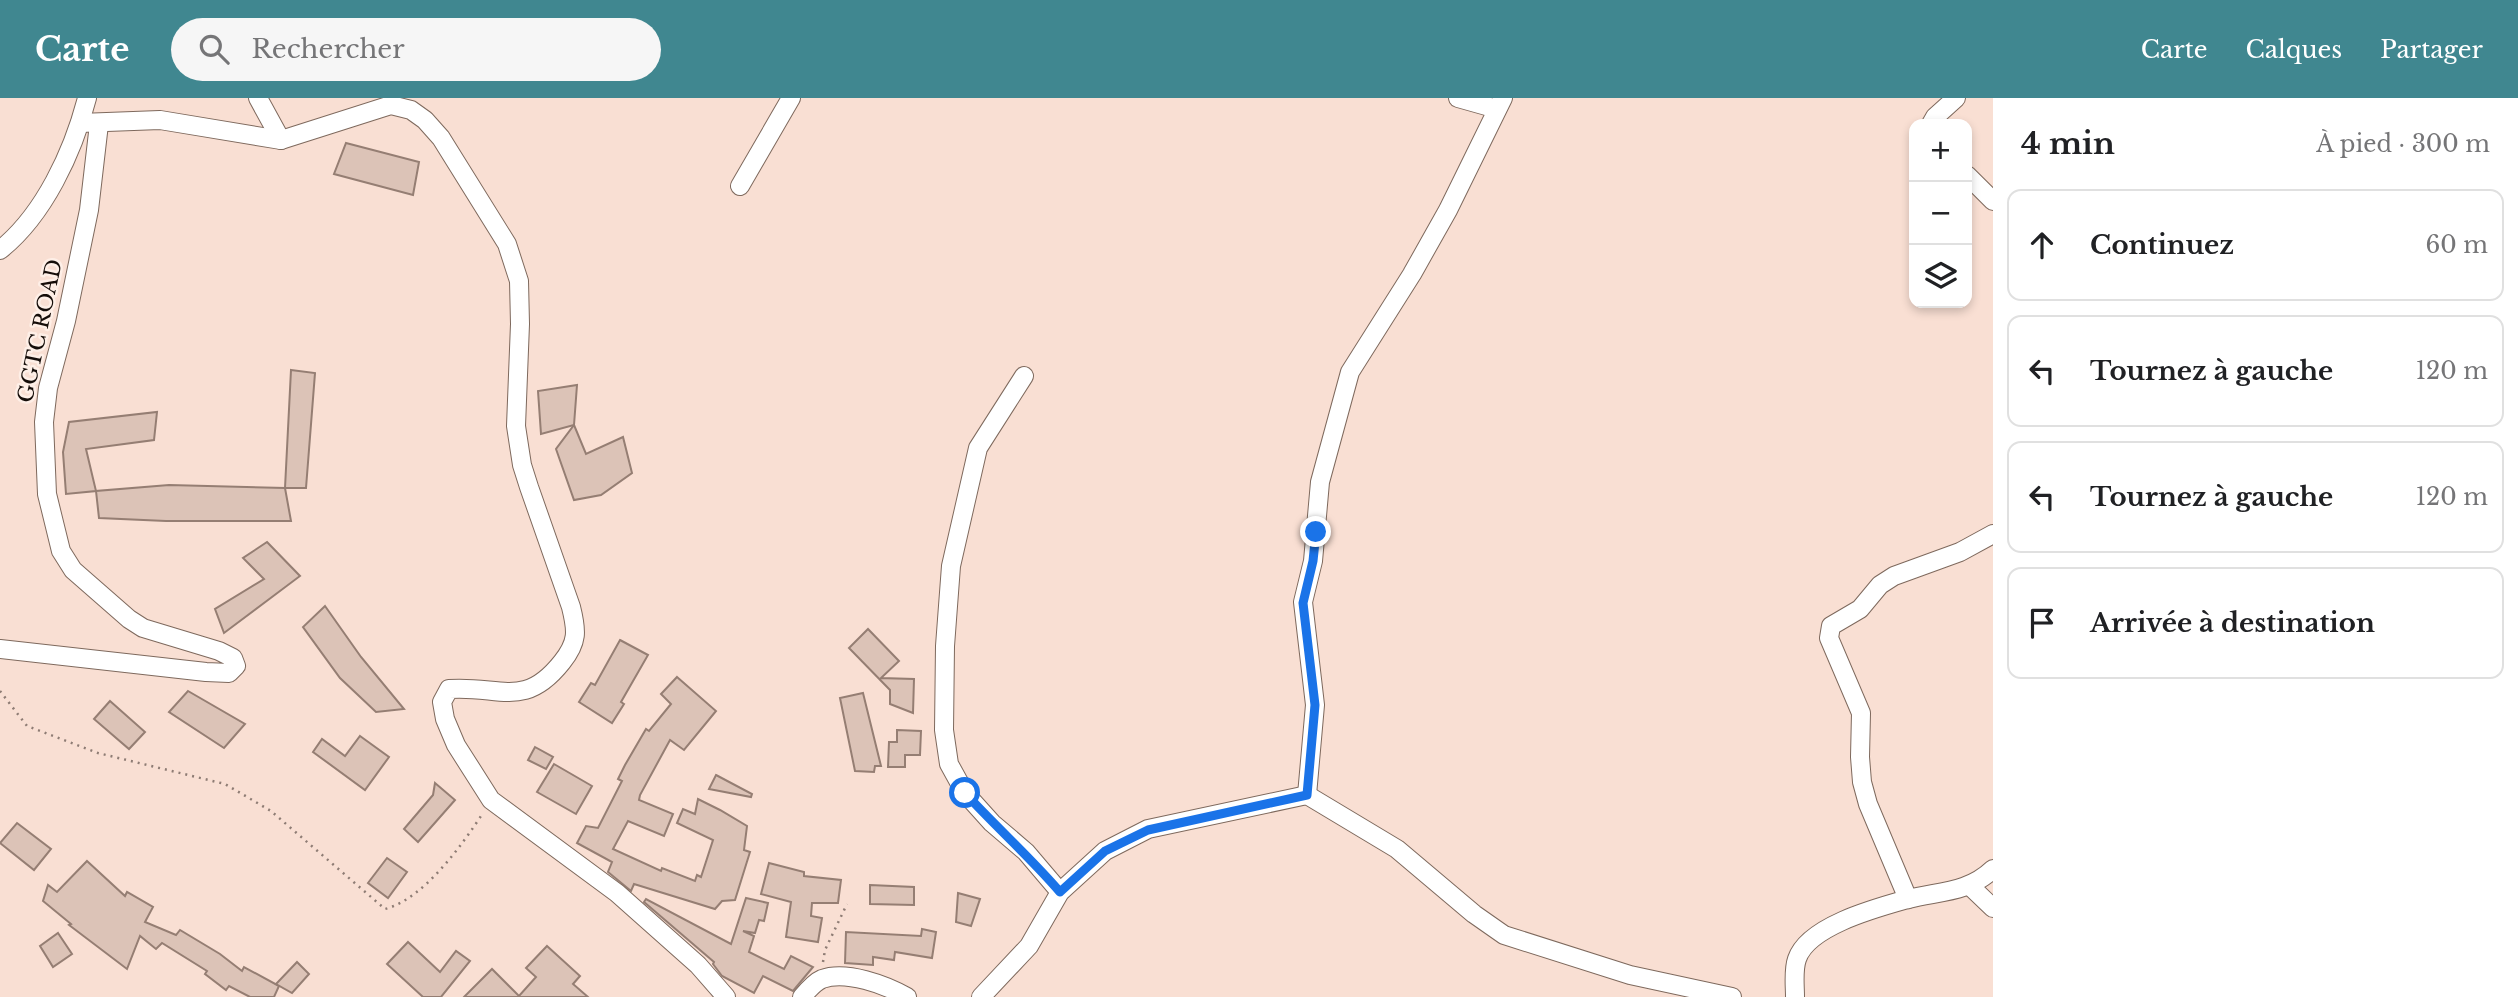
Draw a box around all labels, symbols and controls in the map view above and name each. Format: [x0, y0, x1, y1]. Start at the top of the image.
search box [171, 18, 661, 81]
text: Carte [35, 29, 129, 70]
icon: search [195, 30, 233, 68]
text: Rechercher [251, 33, 405, 65]
text: Carte [2141, 35, 2207, 64]
text: Calques [2245, 35, 2342, 64]
text: Partager [2380, 35, 2483, 64]
map controls [1909, 119, 1972, 308]
button: + [1909, 119, 1972, 182]
text: 4 min [2021, 125, 2115, 162]
text: À pied · 300 m [2316, 130, 2490, 158]
button: − [1909, 182, 1972, 245]
icon: ahead [2023, 226, 2061, 264]
text: Continuez [2090, 229, 2234, 261]
text: 60 m [2426, 231, 2488, 259]
button: layers [1909, 245, 1972, 308]
street label: GGTC ROAD [12, 257, 68, 405]
icon: left [2023, 352, 2061, 390]
text: Tournez à gauche [2090, 355, 2333, 387]
text: 120 m [2416, 357, 2488, 385]
icon: left [2023, 478, 2061, 516]
text: Tournez à gauche [2090, 481, 2333, 513]
text: 120 m [2416, 483, 2488, 511]
route end [1300, 516, 1331, 547]
icon: arrive [2023, 604, 2061, 642]
text: Arrivée à destination [2090, 607, 2375, 639]
route start [949, 777, 980, 808]

